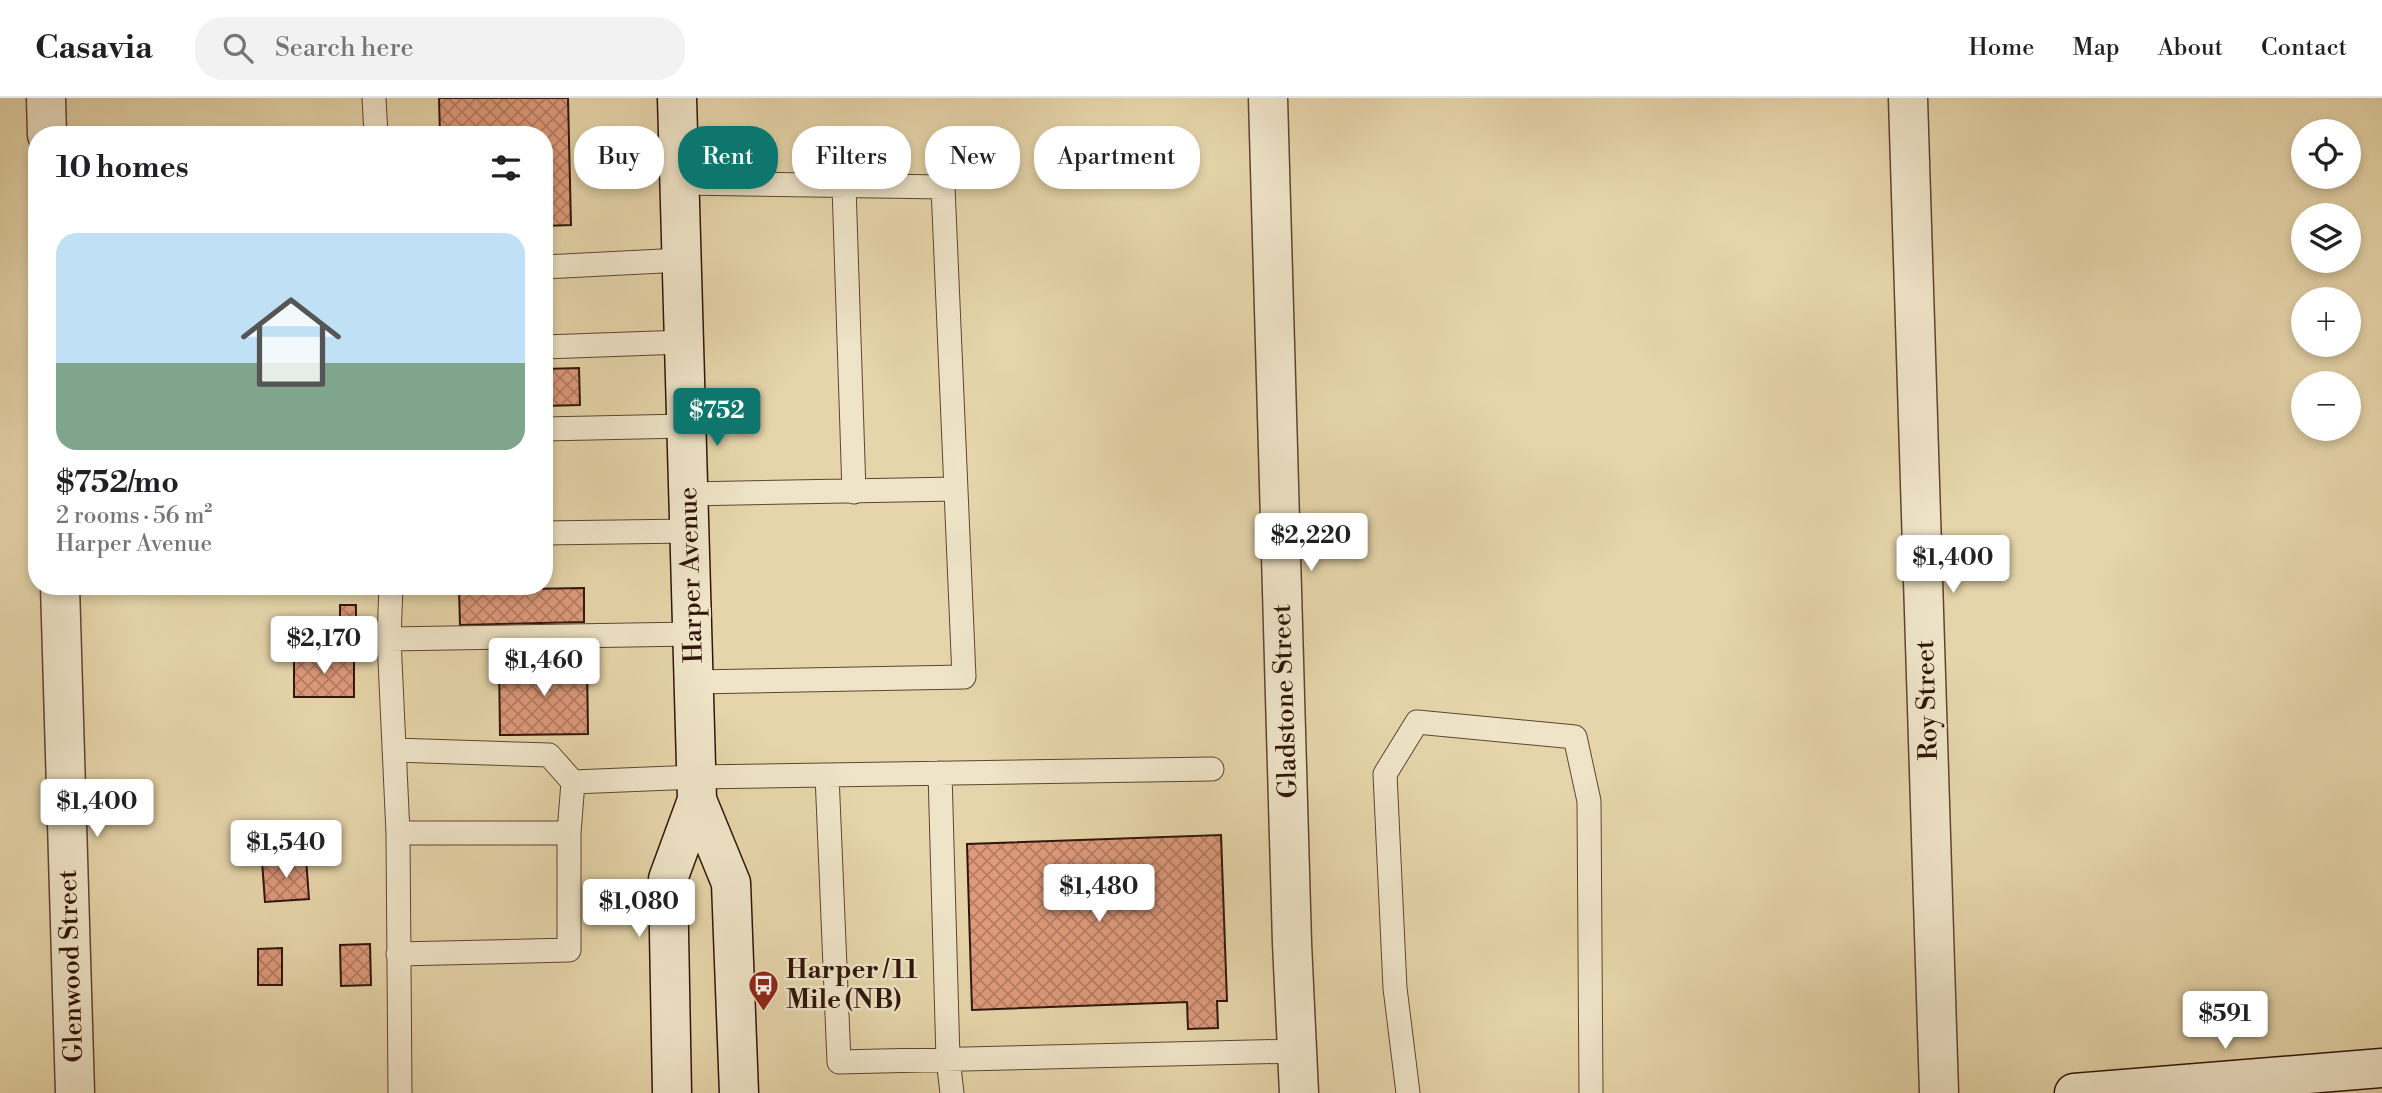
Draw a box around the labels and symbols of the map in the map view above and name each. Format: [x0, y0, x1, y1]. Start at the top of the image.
pin: $752 [676, 388, 758, 448]
street label: Harper Avenue [672, 486, 710, 664]
pin: $2,220 [1254, 514, 1368, 573]
pin: $1,400 [1896, 536, 2010, 595]
street label: Gladstone Street [1266, 603, 1304, 799]
pin: $2,170 [267, 616, 381, 676]
pin: $1,460 [487, 638, 601, 698]
street label: Roy Street [1909, 639, 1945, 761]
pin: $1,400 [40, 780, 154, 839]
pin: $1,540 [229, 820, 343, 880]
pin: $1,480 [1042, 864, 1156, 924]
street label: Glenwood Street [52, 869, 90, 1063]
pin: $1,080 [582, 880, 696, 939]
place label: Harper / 11 Mile (NB) [786, 954, 918, 1016]
bus stop icon: Harper / 11 Mile (NB) [746, 968, 780, 1012]
pin: $591 [2184, 992, 2266, 1051]

